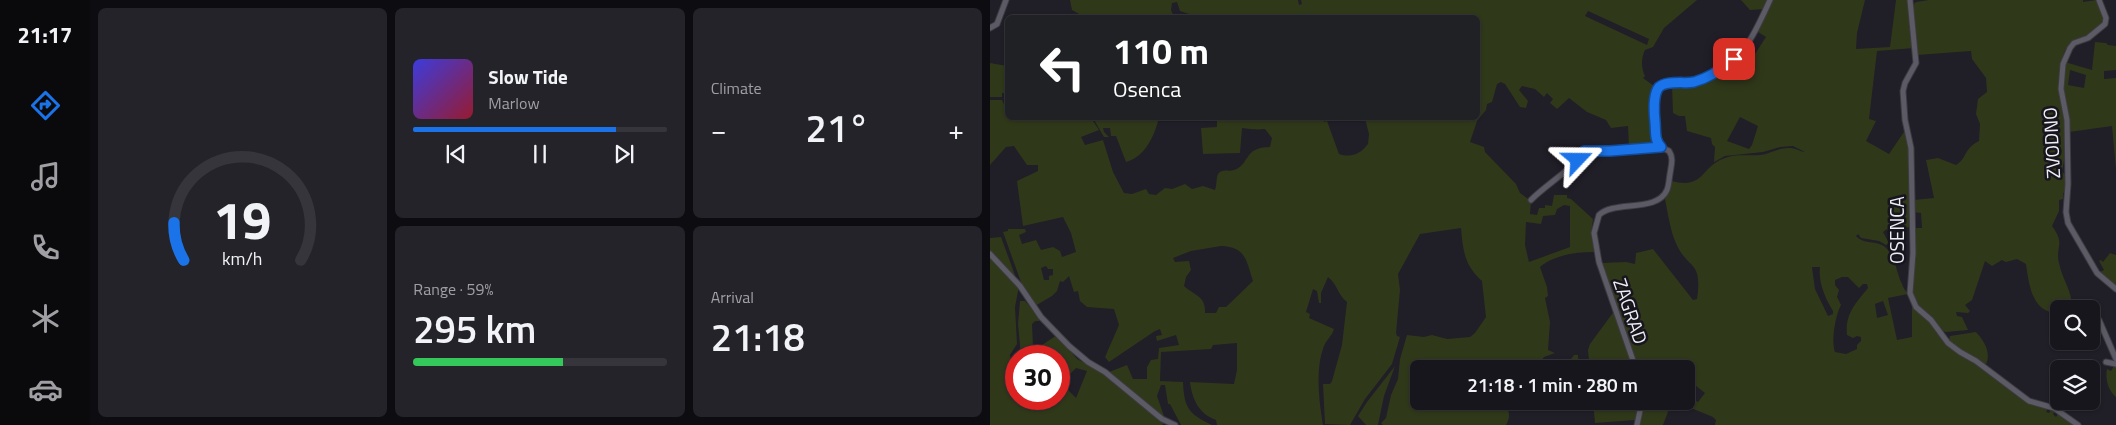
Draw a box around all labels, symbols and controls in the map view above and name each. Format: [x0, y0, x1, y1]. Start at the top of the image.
text: 21:17 [18, 18, 72, 52]
text: 110 m [1113, 24, 1209, 78]
icon: left [1030, 35, 1095, 100]
pin [1713, 38, 1755, 80]
icon: arrive [1720, 45, 1748, 73]
text: Slow Tide [488, 62, 568, 91]
text: Osenca [1113, 72, 1181, 106]
text: Climate [711, 76, 762, 100]
icon: directions [28, 88, 63, 123]
text: Marlow [488, 91, 540, 115]
text: 21° [805, 99, 869, 157]
street label: ZVODNO [2035, 107, 2067, 179]
text: − [711, 108, 726, 151]
text: + [948, 108, 964, 151]
position arrow [1551, 133, 1603, 185]
icon: previous [442, 140, 470, 168]
icon: pause [526, 140, 554, 168]
icon: next [610, 140, 638, 168]
icon: music [28, 159, 63, 194]
text: 19 [214, 180, 272, 259]
street label: OSENCA [1882, 196, 1911, 264]
icon: phone [28, 230, 63, 265]
text: km/h [222, 245, 263, 272]
street label: ZAGRAD [1606, 274, 1656, 348]
text: Range · 59% [413, 277, 494, 301]
text: Arrival [711, 285, 754, 309]
text: 295 km [413, 300, 536, 358]
map controls [2050, 300, 2100, 410]
button: search [2050, 300, 2100, 350]
icon: climate [28, 301, 63, 336]
text: 21:18 [711, 308, 805, 366]
speed limit sign: 30 [1005, 345, 1070, 410]
button: layers [2050, 360, 2100, 410]
text: 21:18 · 1 min · 280 m [1467, 370, 1638, 399]
icon: car [28, 372, 63, 407]

